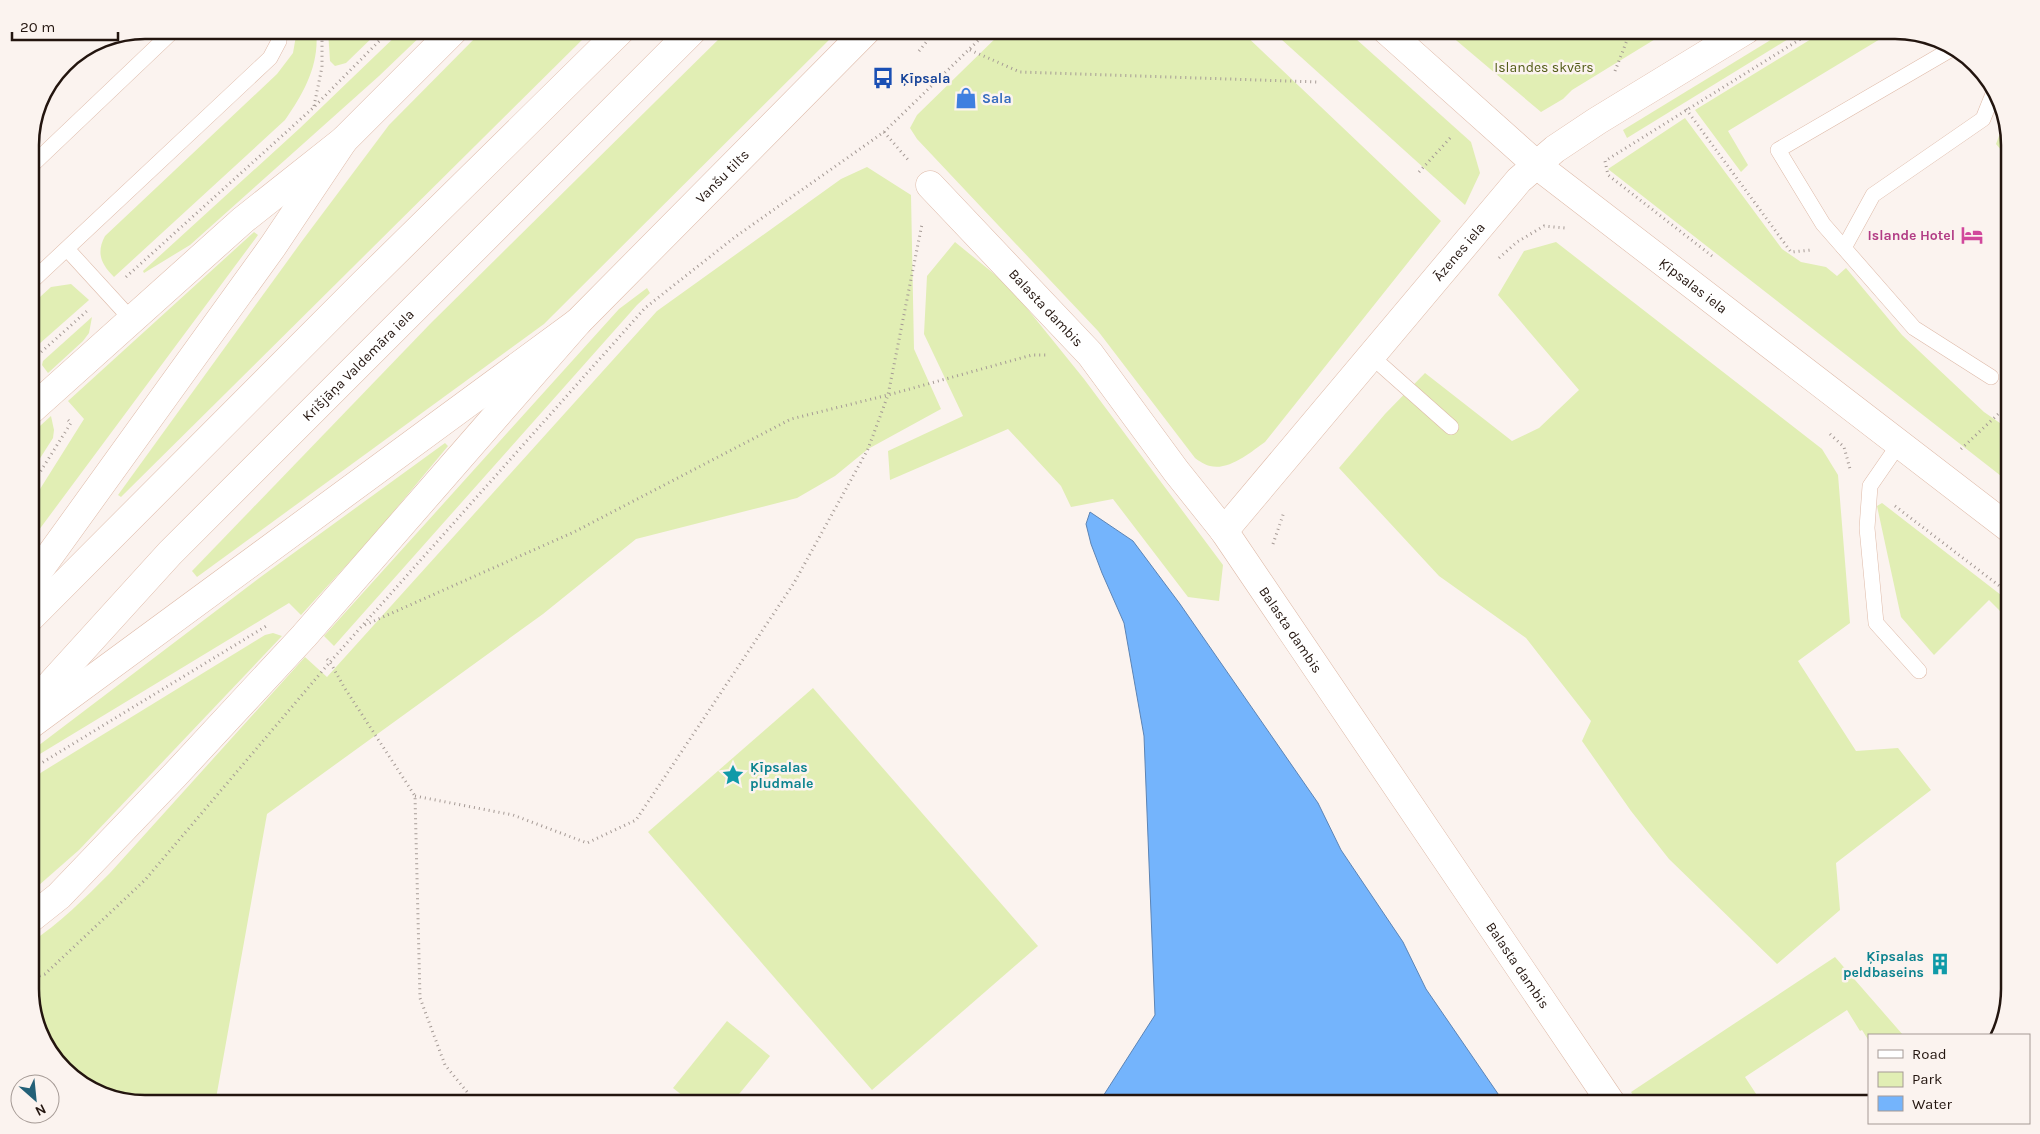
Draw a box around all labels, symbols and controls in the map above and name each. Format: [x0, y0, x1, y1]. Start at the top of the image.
scale bar [12, 10, 119, 42]
text: 20 m [20, 18, 55, 36]
park label: Islandes skvērs [1494, 59, 1594, 76]
bus stop icon: Ķīpsala [870, 65, 896, 91]
place label: Ķīpsala [900, 70, 950, 87]
shop icon: Sala [953, 85, 979, 111]
place label: Sala [982, 90, 1012, 107]
street label: Vanšu tilts [692, 146, 752, 207]
street label: Āzenes iela [1429, 219, 1488, 284]
hotel icon: Islande Hotel [1959, 222, 1985, 248]
place label: Islande Hotel [1868, 227, 1955, 244]
street label: Ķīpsalas iela [1656, 254, 1731, 317]
street label: Balasta dambis [1005, 265, 1087, 350]
street label: Krišjāņa Valdemāra iela [299, 306, 417, 424]
street label: Balasta dambis [1256, 583, 1326, 676]
place label: Ķīpsalas pludmale [750, 759, 813, 792]
place icon: Ķīpsalas pludmale [720, 762, 746, 788]
street label: Balasta dambis [1483, 919, 1553, 1012]
place label: Ķīpsalas peldbaseins [1843, 948, 1924, 981]
building icon: Ķīpsalas peldbaseins [1927, 951, 1953, 977]
legend [1868, 1034, 2030, 1124]
text: Road [1912, 1045, 1947, 1063]
text: Park [1912, 1070, 1942, 1088]
north arrow [10, 1074, 60, 1124]
text: Water [1912, 1095, 1953, 1113]
text: N [32, 1100, 49, 1120]

